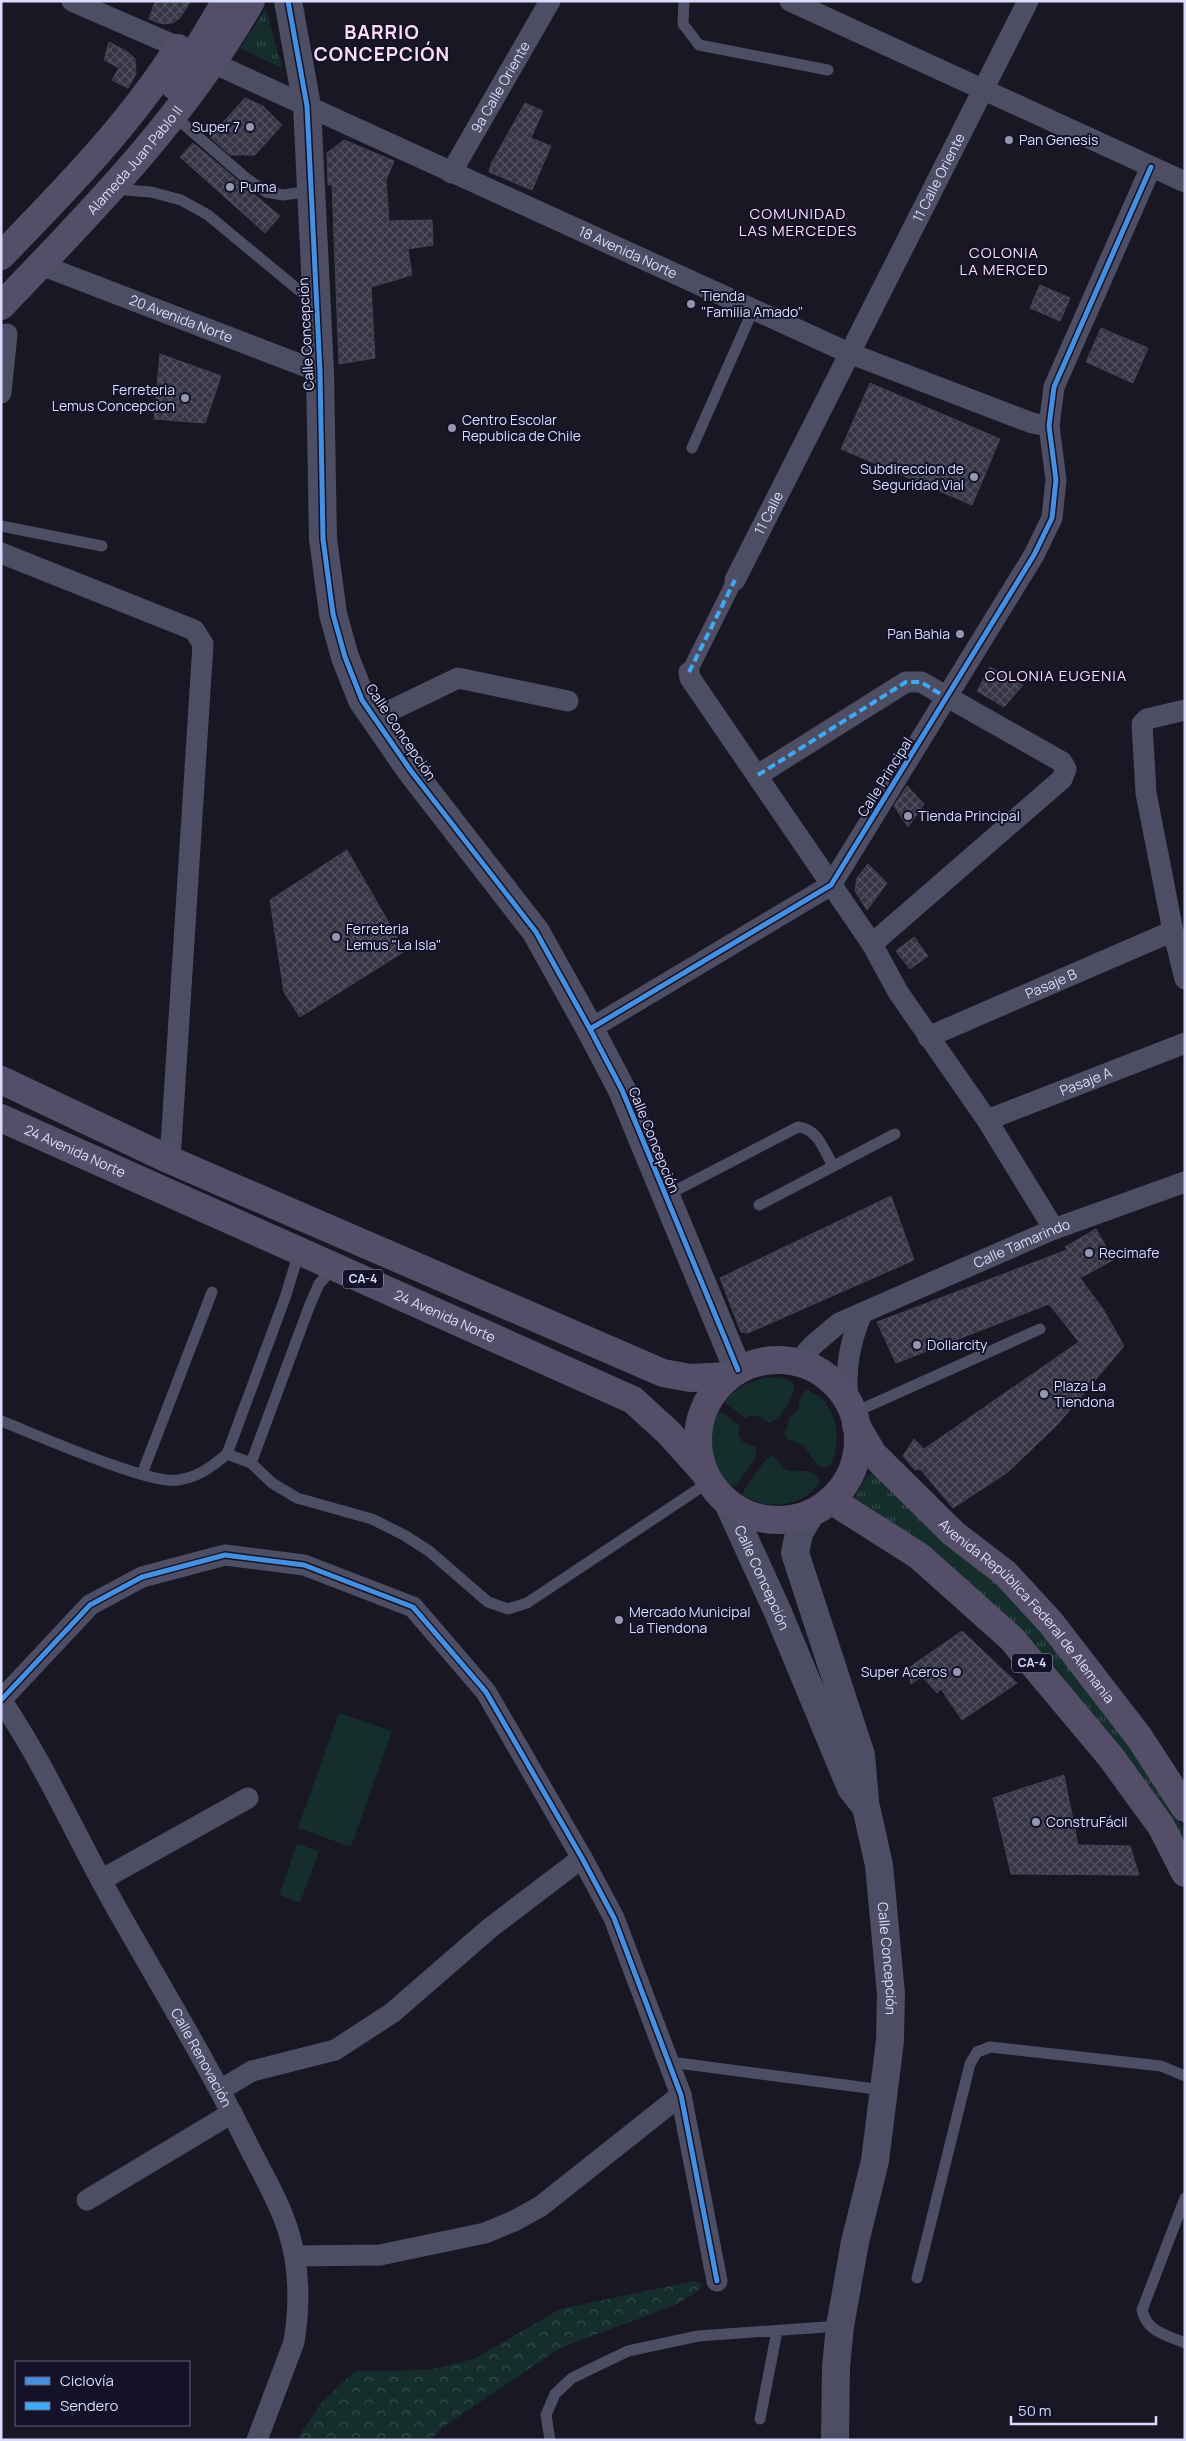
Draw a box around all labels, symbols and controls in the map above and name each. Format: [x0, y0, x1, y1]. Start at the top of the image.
district label: BARRIO CONCEPCIÓN [314, 19, 450, 67]
street label: 9a Calle Oriente [466, 38, 534, 136]
street label: Alameda Juan Pablo II [83, 102, 186, 218]
place label: Super 7 [192, 117, 240, 136]
marker: Super 7 [244, 121, 256, 133]
street label: 11 Calle Oriente [908, 130, 969, 225]
place label: Pan Genesis [1019, 130, 1098, 149]
marker: Pan Genesis [1003, 134, 1015, 146]
place label: Puma [240, 177, 276, 196]
marker: Puma [224, 181, 236, 193]
district label: COMUNIDAD LAS MERCEDES [739, 203, 857, 241]
street label: 18 Avenida Norte [576, 221, 681, 282]
district label: COLONIA LA MERCED [960, 242, 1048, 280]
street label: Calle Concepción [293, 277, 318, 391]
place label: Tienda "Familia Amado" [701, 286, 803, 321]
street label: 20 Avenida Norte [127, 290, 236, 347]
marker: Tienda "Familia Amado" [685, 298, 697, 310]
place label: Ferreteria Lemus Concepcion [52, 380, 175, 415]
marker: Ferreteria Lemus Concepcion [179, 392, 191, 404]
place label: Centro Escolar Republica de Chile [462, 410, 581, 445]
marker: Centro Escolar Republica de Chile [446, 422, 458, 434]
place label: Subdireccion de Seguridad Vial [860, 459, 964, 494]
marker: Subdireccion de Seguridad Vial [968, 471, 980, 483]
street label: 11 Calle [749, 488, 787, 538]
place label: Pan Bahia [887, 624, 950, 643]
marker: Pan Bahia [954, 628, 966, 640]
district label: COLONIA EUGENIA [985, 665, 1127, 686]
street label: Calle Concepción [362, 680, 441, 784]
street label: Calle Principal [853, 733, 917, 820]
place label: Tienda Principal [918, 806, 1020, 825]
marker: Tienda Principal [902, 810, 914, 822]
place label: Ferreteria Lemus "La Isla" [346, 919, 442, 954]
marker: Ferreteria Lemus "La Isla" [330, 931, 342, 943]
street label: Pasaje B [1022, 964, 1080, 1003]
street label: Pasaje A [1057, 1062, 1115, 1100]
street label: Calle Concepción [624, 1084, 684, 1196]
street label: 24 Avenida Norte [22, 1120, 129, 1181]
street label: Calle Tamarindo [970, 1214, 1072, 1272]
place label: Recimafe [1099, 1243, 1159, 1262]
marker: Recimafe [1083, 1247, 1095, 1259]
road number: CA-4 [343, 1270, 383, 1288]
street label: 24 Avenida Norte [391, 1285, 499, 1346]
place label: Dollarcity [927, 1335, 988, 1354]
marker: Dollarcity [911, 1339, 923, 1351]
place label: Plaza La Tiendona [1054, 1376, 1115, 1411]
marker: Plaza La Tiendona [1038, 1388, 1050, 1400]
street label: Avenida República Federal de Alemania [935, 1514, 1119, 1707]
street label: Calle Concepción [730, 1522, 794, 1633]
place label: Mercado Municipal La Tiendona [629, 1602, 751, 1637]
marker: Mercado Municipal La Tiendona [613, 1614, 625, 1626]
road number: CA-4 [1012, 1654, 1052, 1672]
place label: Super Aceros [861, 1662, 947, 1681]
marker: Super Aceros [951, 1666, 963, 1678]
place label: ConstruFácil [1046, 1812, 1128, 1831]
marker: ConstruFácil [1030, 1816, 1042, 1828]
street label: Calle Concepción [873, 1901, 901, 2015]
street label: Calle Renovación [167, 2004, 237, 2110]
legend [15, 2361, 190, 2426]
text: Ciclovía [60, 2370, 114, 2391]
scale bar [1011, 2394, 1156, 2426]
text: Sendero [60, 2395, 119, 2416]
text: 50 m [1018, 2400, 1052, 2421]

